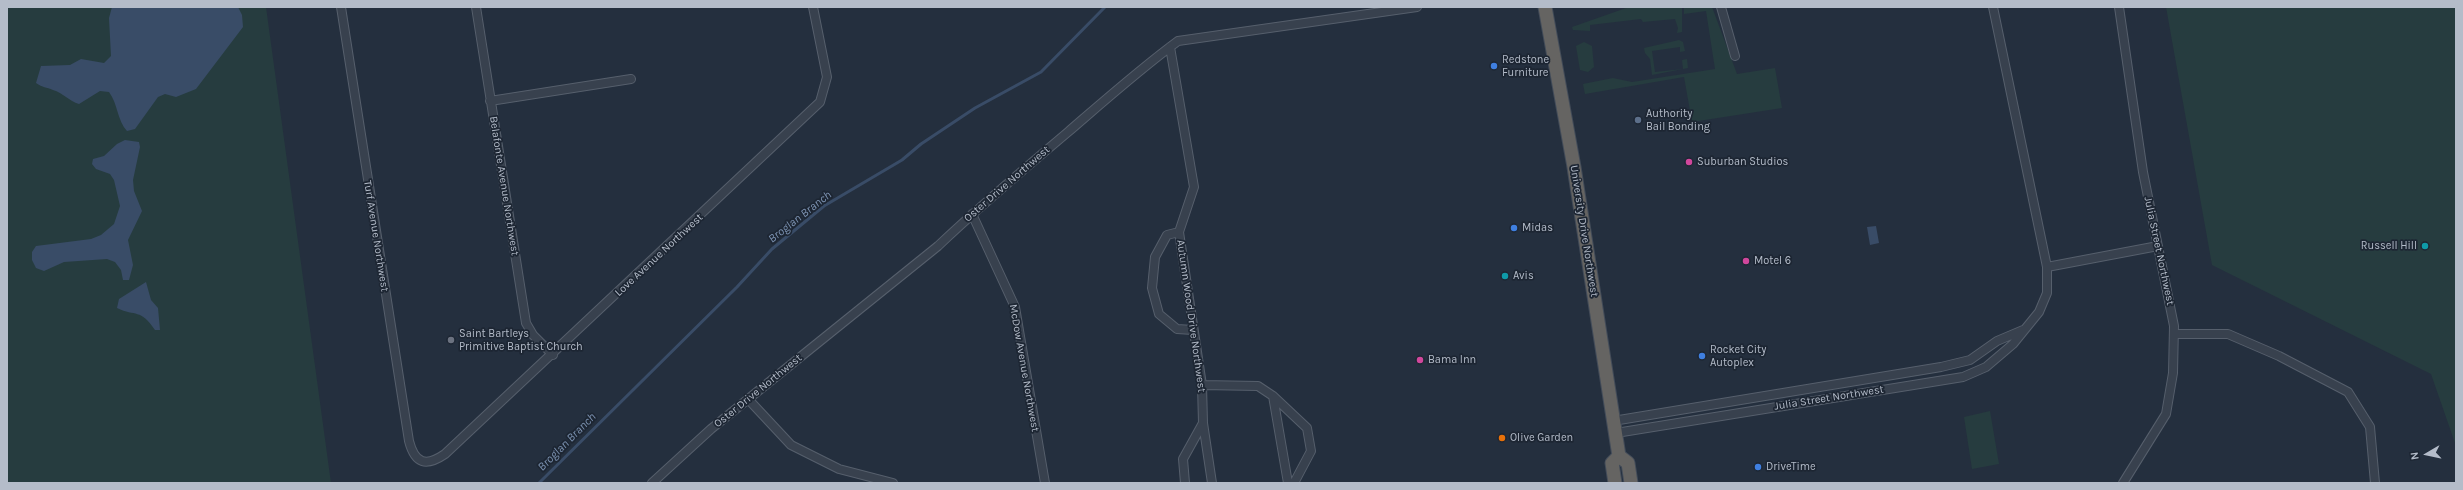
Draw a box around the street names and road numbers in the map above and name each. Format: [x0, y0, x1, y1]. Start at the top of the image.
street label: Belafonte Avenue Northwest [486, 115, 522, 257]
street label: Oster Drive Northwest [961, 143, 1053, 225]
street label: University Drive Northwest [1567, 164, 1601, 298]
street label: Turf Avenue Northwest [361, 179, 391, 293]
street label: Julia Street Northwest [2141, 195, 2177, 307]
street label: Love Avenue Northwest [612, 211, 706, 299]
street label: Autumn Wood Drive Northwest [1174, 239, 1208, 393]
street label: McDow Avenue Northwest [1006, 303, 1042, 433]
street label: Oster Drive Northwest [711, 351, 805, 431]
street label: Julia Street Northwest [1773, 383, 1885, 413]

